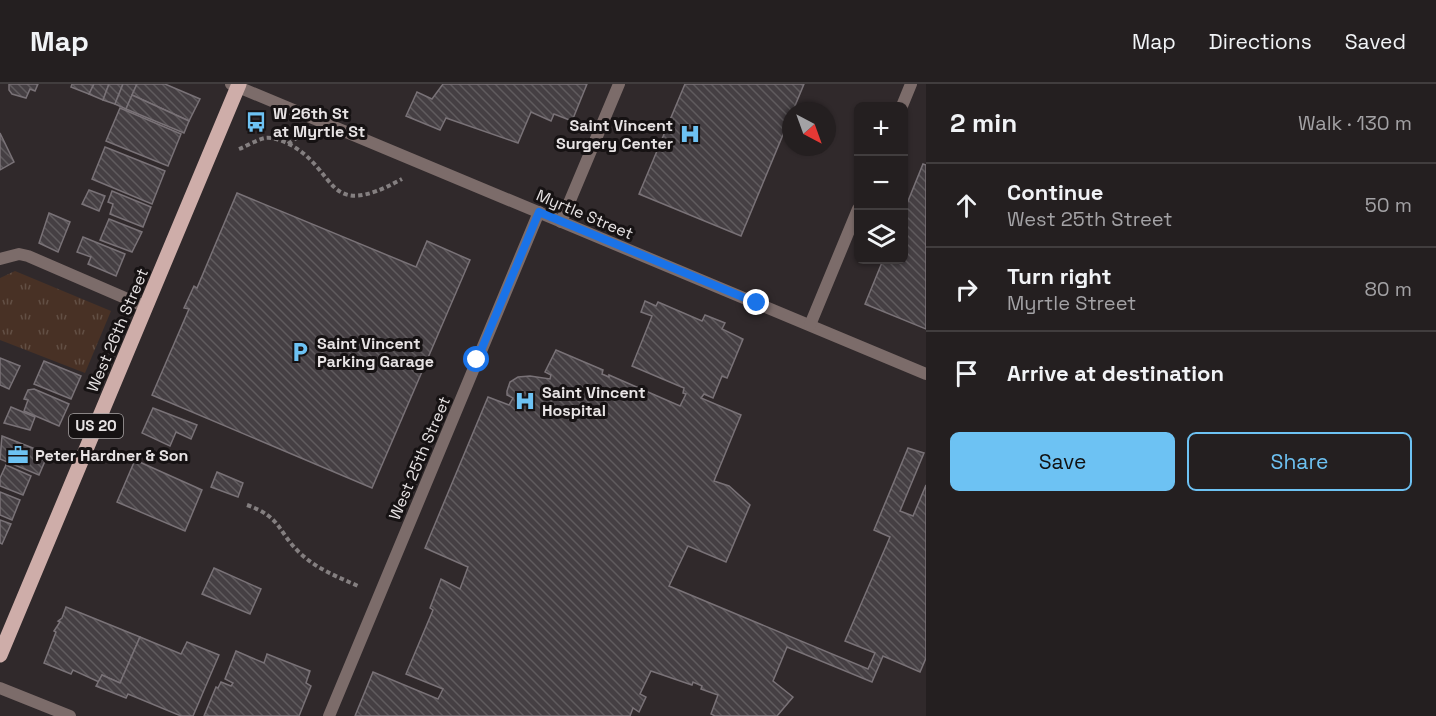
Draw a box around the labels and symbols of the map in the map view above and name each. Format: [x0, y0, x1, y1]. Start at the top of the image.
north arrow [782, 102, 836, 156]
place label: W 26th St at Myrtle St [273, 103, 365, 142]
bus stop icon: W 26th St at Myrtle St [244, 110, 268, 134]
place label: Saint Vincent Surgery Center [556, 115, 673, 154]
hospital icon: Saint Vincent Surgery Center [678, 122, 702, 146]
street label: Myrtle Street [533, 185, 637, 244]
street label: West 26th Street [82, 265, 153, 395]
route end [743, 289, 769, 315]
place label: Saint Vincent Parking Garage [317, 333, 434, 372]
parking icon: Saint Vincent Parking Garage [288, 340, 312, 364]
route start [463, 346, 489, 372]
place label: Saint Vincent Hospital [542, 382, 646, 421]
hospital icon: Saint Vincent Hospital [513, 389, 537, 413]
street label: West 25th Street [384, 393, 455, 523]
road number: US 20 [69, 414, 123, 438]
office icon: Peter Hardner & Son [6, 443, 30, 467]
place label: Peter Hardner & Son [35, 445, 188, 466]

